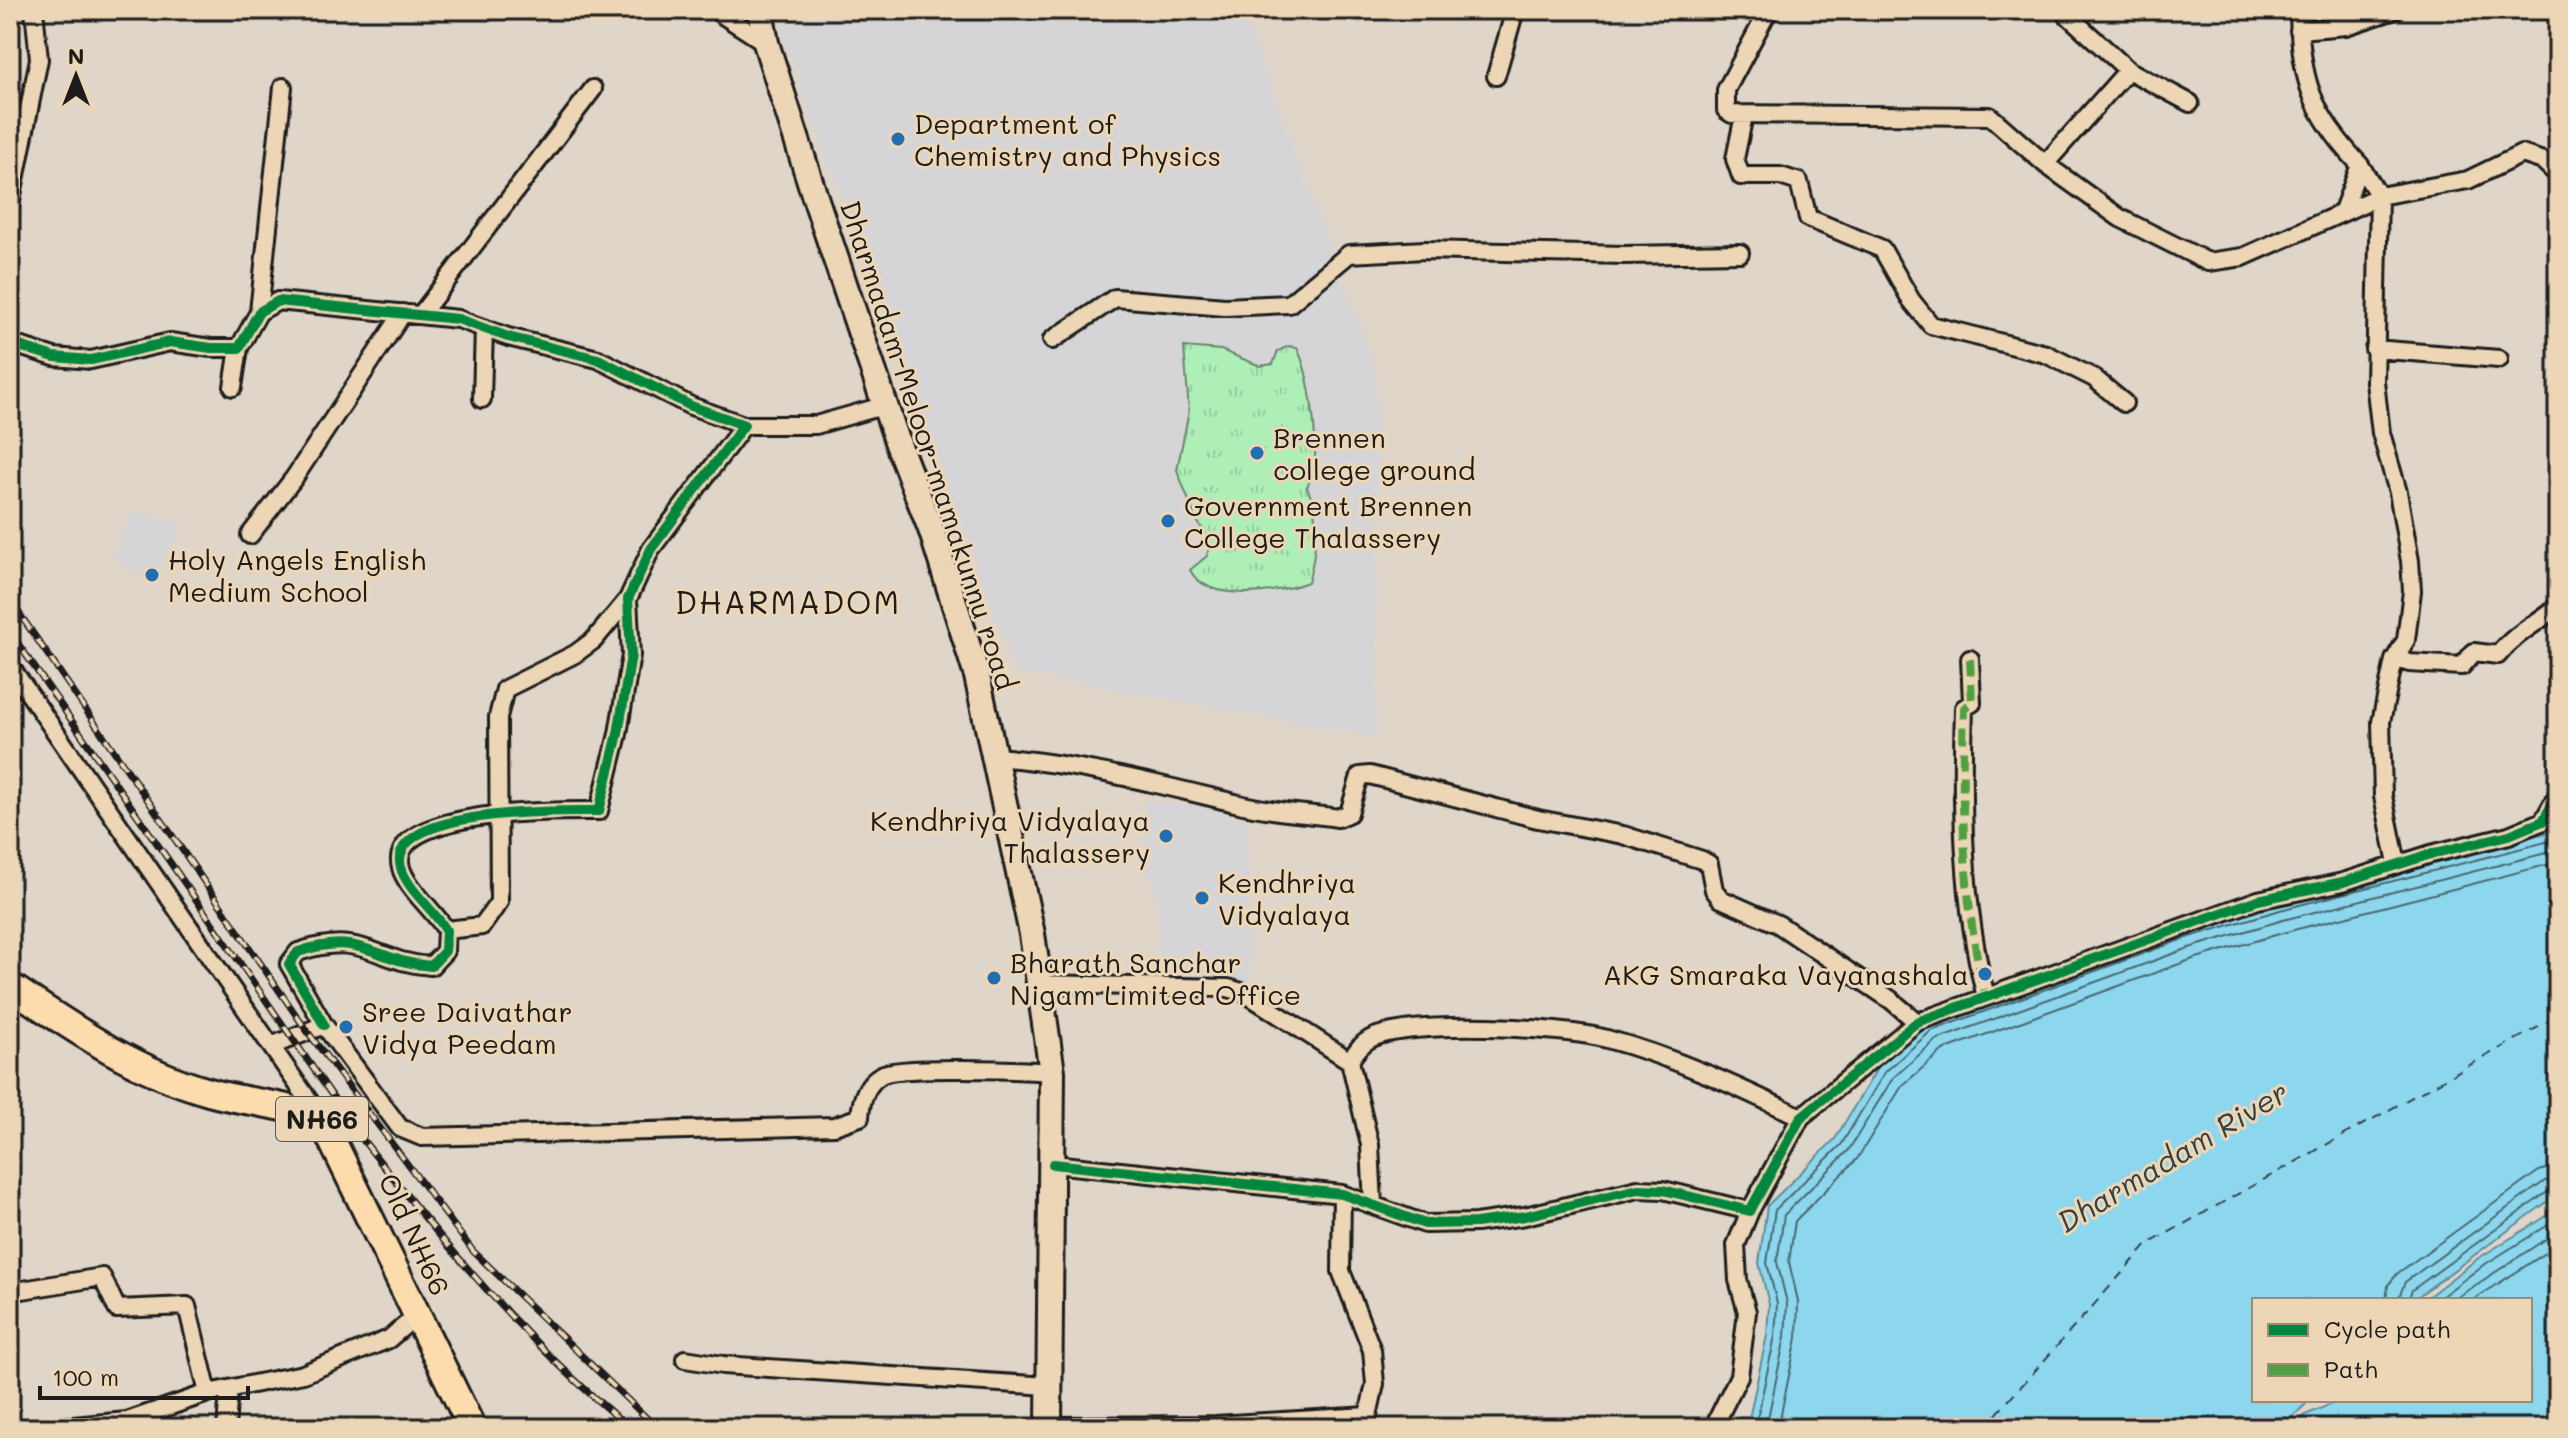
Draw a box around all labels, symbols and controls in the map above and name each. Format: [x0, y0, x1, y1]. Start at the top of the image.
north arrow [36, 36, 116, 116]
text: N [68, 41, 84, 70]
place label: Department of Chemistry and Physics [914, 105, 1221, 173]
marker: Department of Chemistry and Physics [889, 130, 907, 148]
street label: Dharmadam-Meloor-mamakunnu road [833, 196, 1025, 694]
place label: Brennen college ground [1273, 419, 1475, 487]
marker: Brennen college ground [1248, 444, 1266, 462]
place label: Government Brennen College Thalassery [1184, 487, 1472, 555]
marker: Government Brennen College Thalassery [1159, 512, 1177, 530]
place label: Holy Angels English Medium School [168, 541, 426, 609]
marker: Holy Angels English Medium School [143, 566, 161, 584]
district label: DHARMADOM [675, 580, 901, 622]
place label: Kendhriya Vidyalaya Thalassery [870, 802, 1150, 870]
marker: Kendhriya Vidyalaya Thalassery [1157, 827, 1175, 845]
place label: Kendhriya Vidyalaya [1218, 864, 1356, 932]
marker: Kendhriya Vidyalaya [1193, 889, 1211, 907]
place label: Bharath Sanchar Nigam Limited Office [1010, 944, 1301, 1012]
place label: AKG Smaraka Vayanashala [1603, 956, 1969, 992]
marker: AKG Smaraka Vayanashala [1976, 965, 1994, 983]
marker: Bharath Sanchar Nigam Limited Office [985, 969, 1003, 987]
place label: Sree Daivathar Vidya Peedam [362, 993, 573, 1061]
marker: Sree Daivathar Vidya Peedam [337, 1018, 355, 1036]
water label: Dharmadam River [2049, 1071, 2295, 1241]
road number: NH66 [276, 1097, 368, 1141]
street label: Old NH66 [371, 1167, 459, 1301]
legend [2252, 1298, 2532, 1402]
text: Cycle path [2324, 1313, 2450, 1344]
scale bar [40, 1350, 248, 1400]
text: Path [2324, 1353, 2378, 1384]
text: 100 m [52, 1361, 119, 1392]

